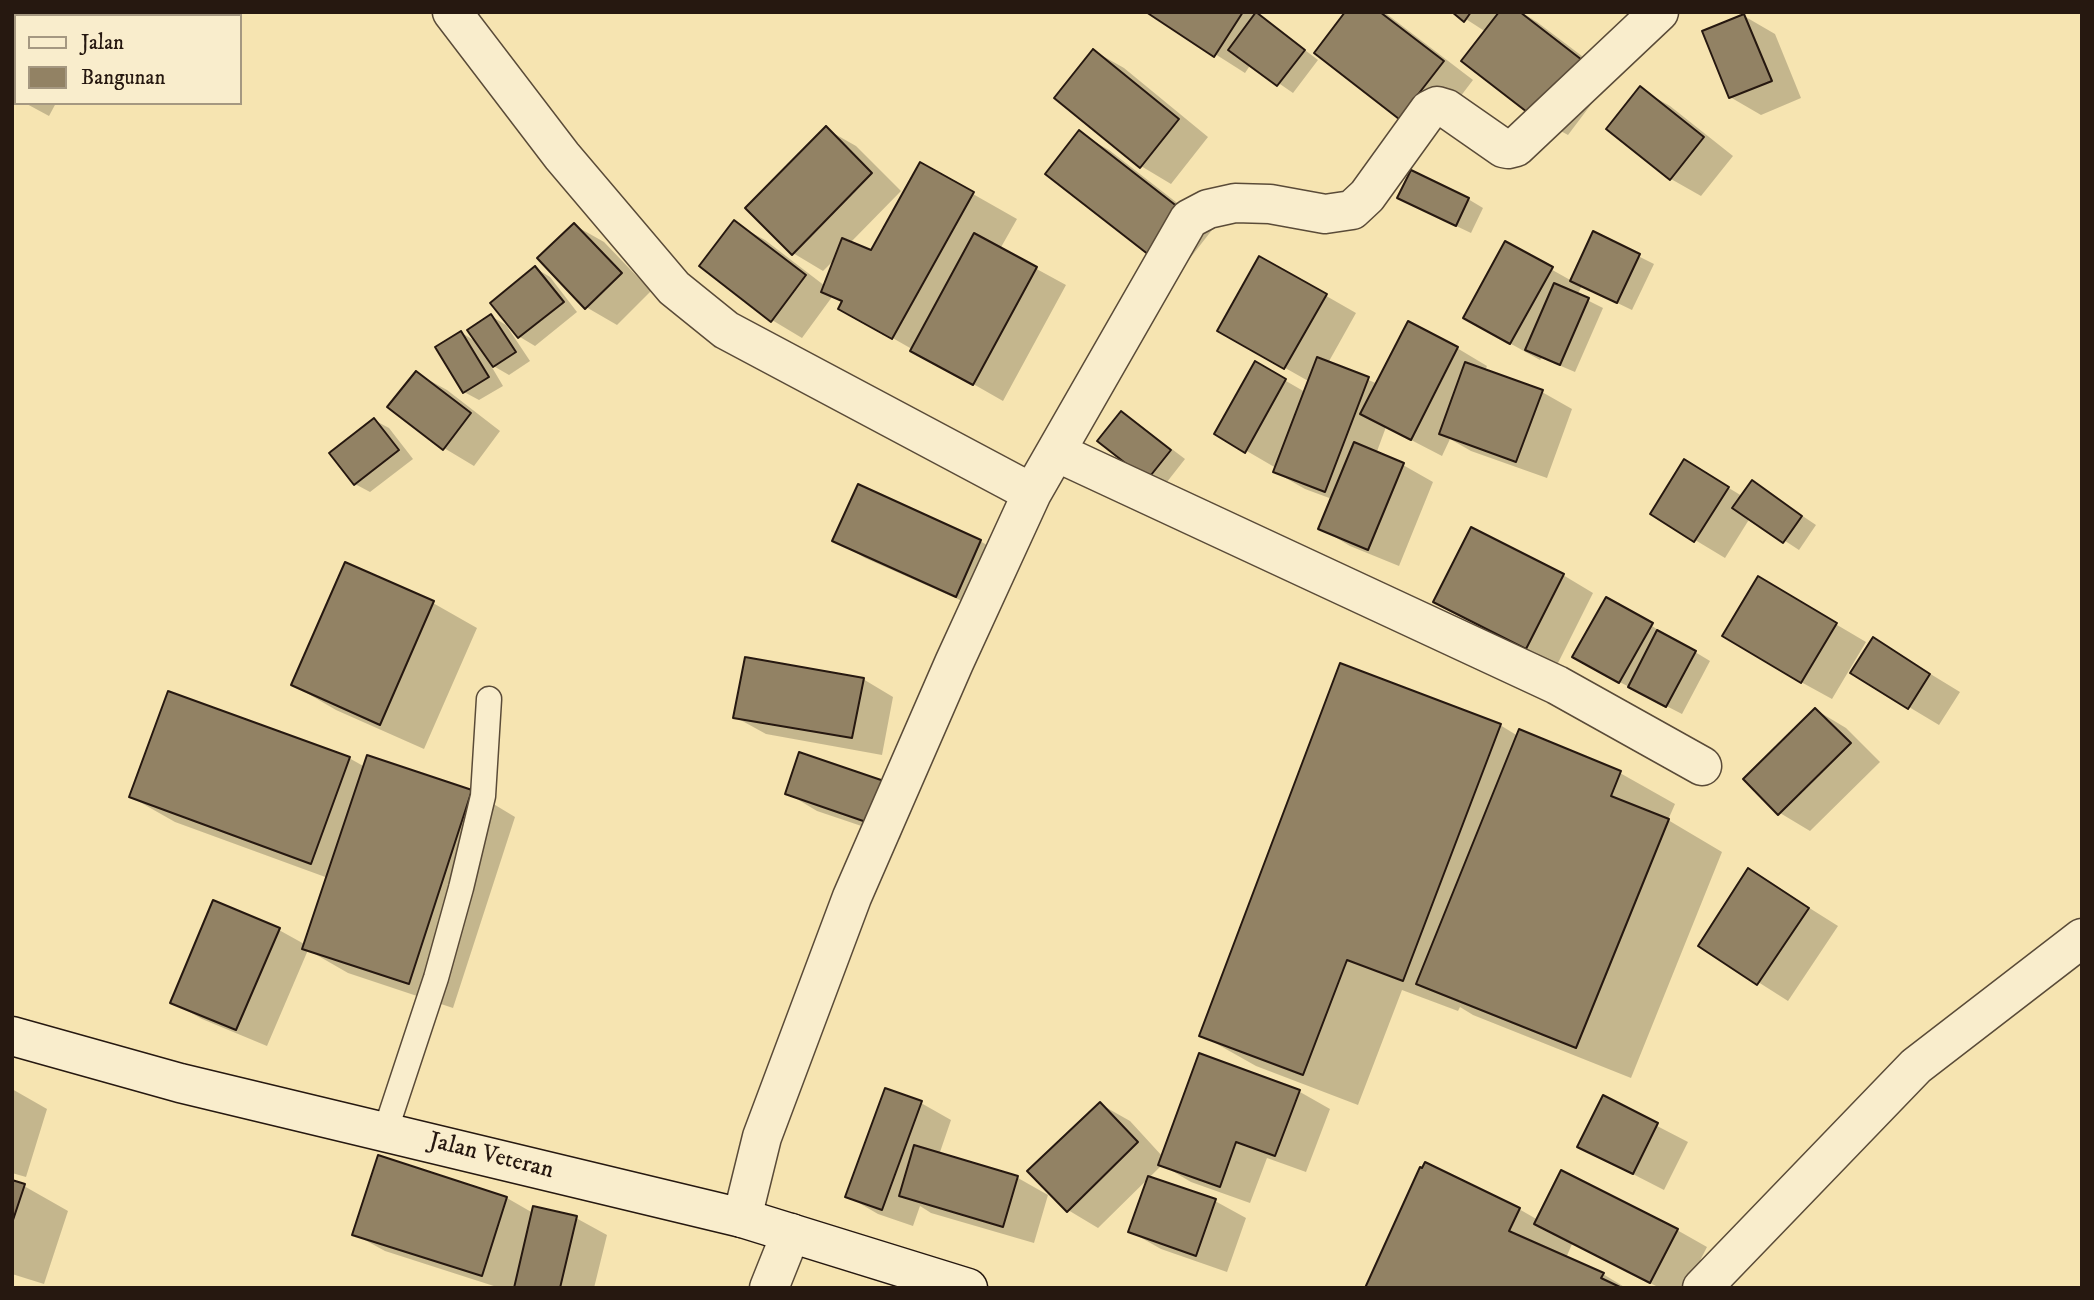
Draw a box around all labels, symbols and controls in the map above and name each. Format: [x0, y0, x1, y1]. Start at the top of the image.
legend [14, 14, 242, 105]
text: Jalan [81, 30, 124, 56]
text: Bangunan [81, 65, 165, 91]
street label: Jalan Veteran [426, 1128, 556, 1186]

